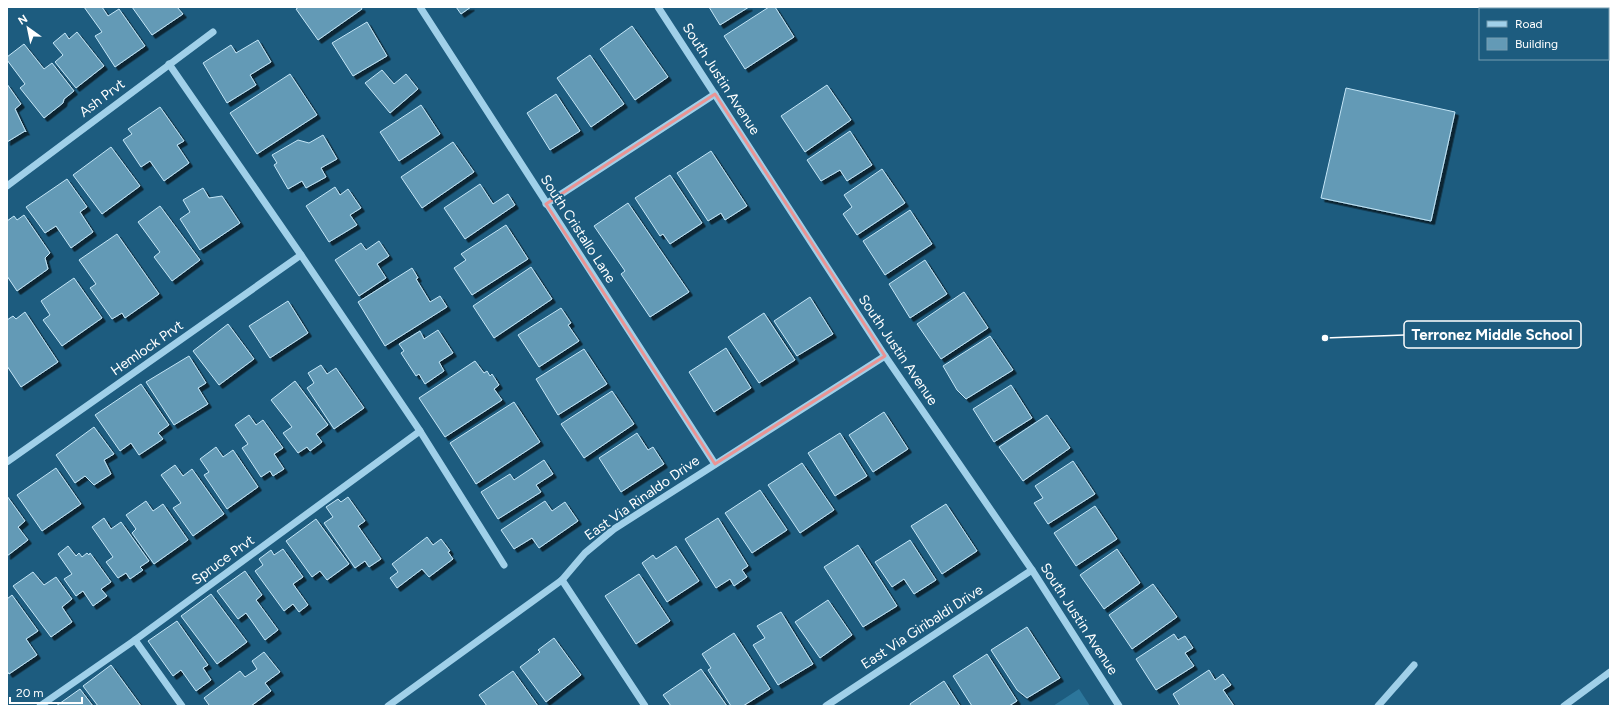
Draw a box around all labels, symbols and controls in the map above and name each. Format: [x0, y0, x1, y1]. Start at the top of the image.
north arrow [8, 8, 48, 48]
legend [1479, 8, 1609, 60]
text: N [16, 12, 30, 28]
text: Road [1515, 17, 1543, 31]
street label: South Justin Avenue [679, 20, 764, 138]
text: Building [1515, 37, 1558, 51]
street label: Ash Prvt [76, 75, 128, 121]
street label: South Cristallo Lane [537, 172, 620, 287]
street label: South Justin Avenue [855, 291, 942, 409]
street label: Hemlock Prvt [108, 317, 186, 379]
callout: Terronez Middle School [1404, 321, 1581, 348]
text: Terronez Middle School [1412, 326, 1572, 344]
street label: East Via Rinaldo Drive [581, 452, 703, 544]
street label: Spruce Prvt [188, 532, 258, 588]
street label: South Justin Avenue [1037, 560, 1122, 678]
street label: East Via Giribaldi Drive [858, 581, 986, 673]
scale bar [10, 679, 82, 705]
text: 20 m [16, 686, 44, 700]

